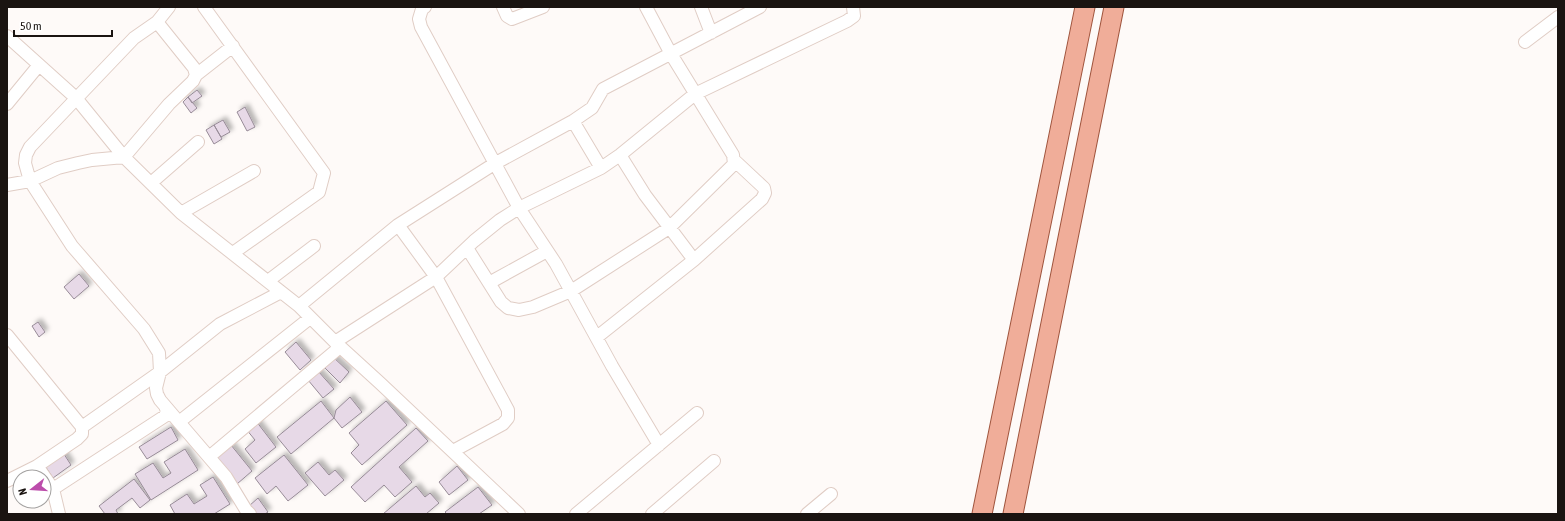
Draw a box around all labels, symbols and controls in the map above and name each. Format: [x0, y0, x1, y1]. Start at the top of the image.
scale bar [14, 12, 112, 38]
text: 50 m [20, 19, 42, 33]
north arrow [12, 469, 52, 509]
text: N [16, 487, 29, 497]

